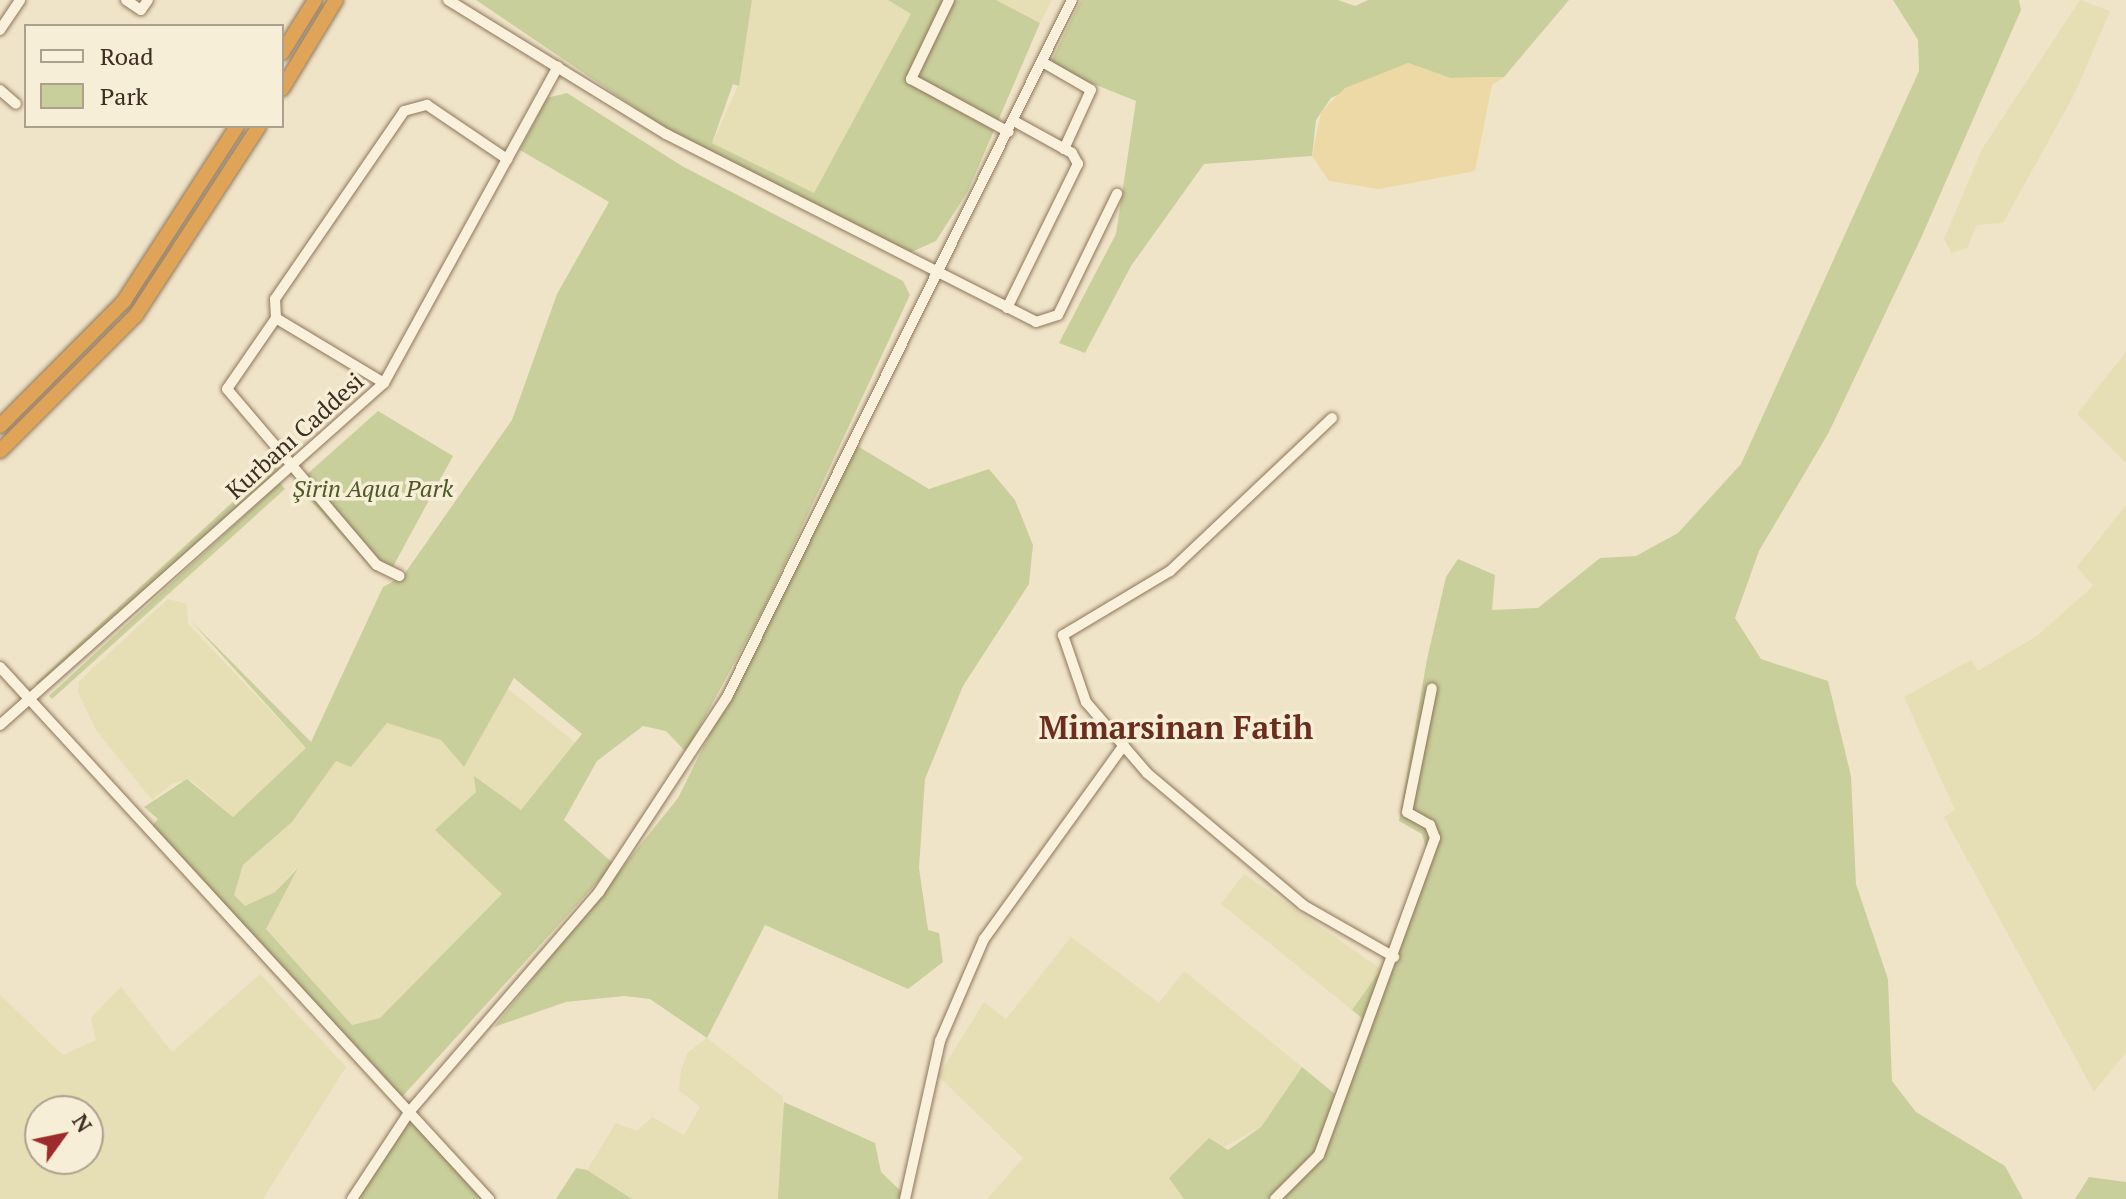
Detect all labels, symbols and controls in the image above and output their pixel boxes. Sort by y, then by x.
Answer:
legend [24,24,284,128]
text: Road [100,40,154,72]
text: Park [100,80,148,112]
street label: Kurbanı Caddesi [220,367,370,505]
park label: Şirin Aqua Park [292,475,454,503]
district label: Mimarsinan Fatih [1039,708,1313,746]
north arrow [24,1095,104,1175]
text: N [66,1108,100,1138]

